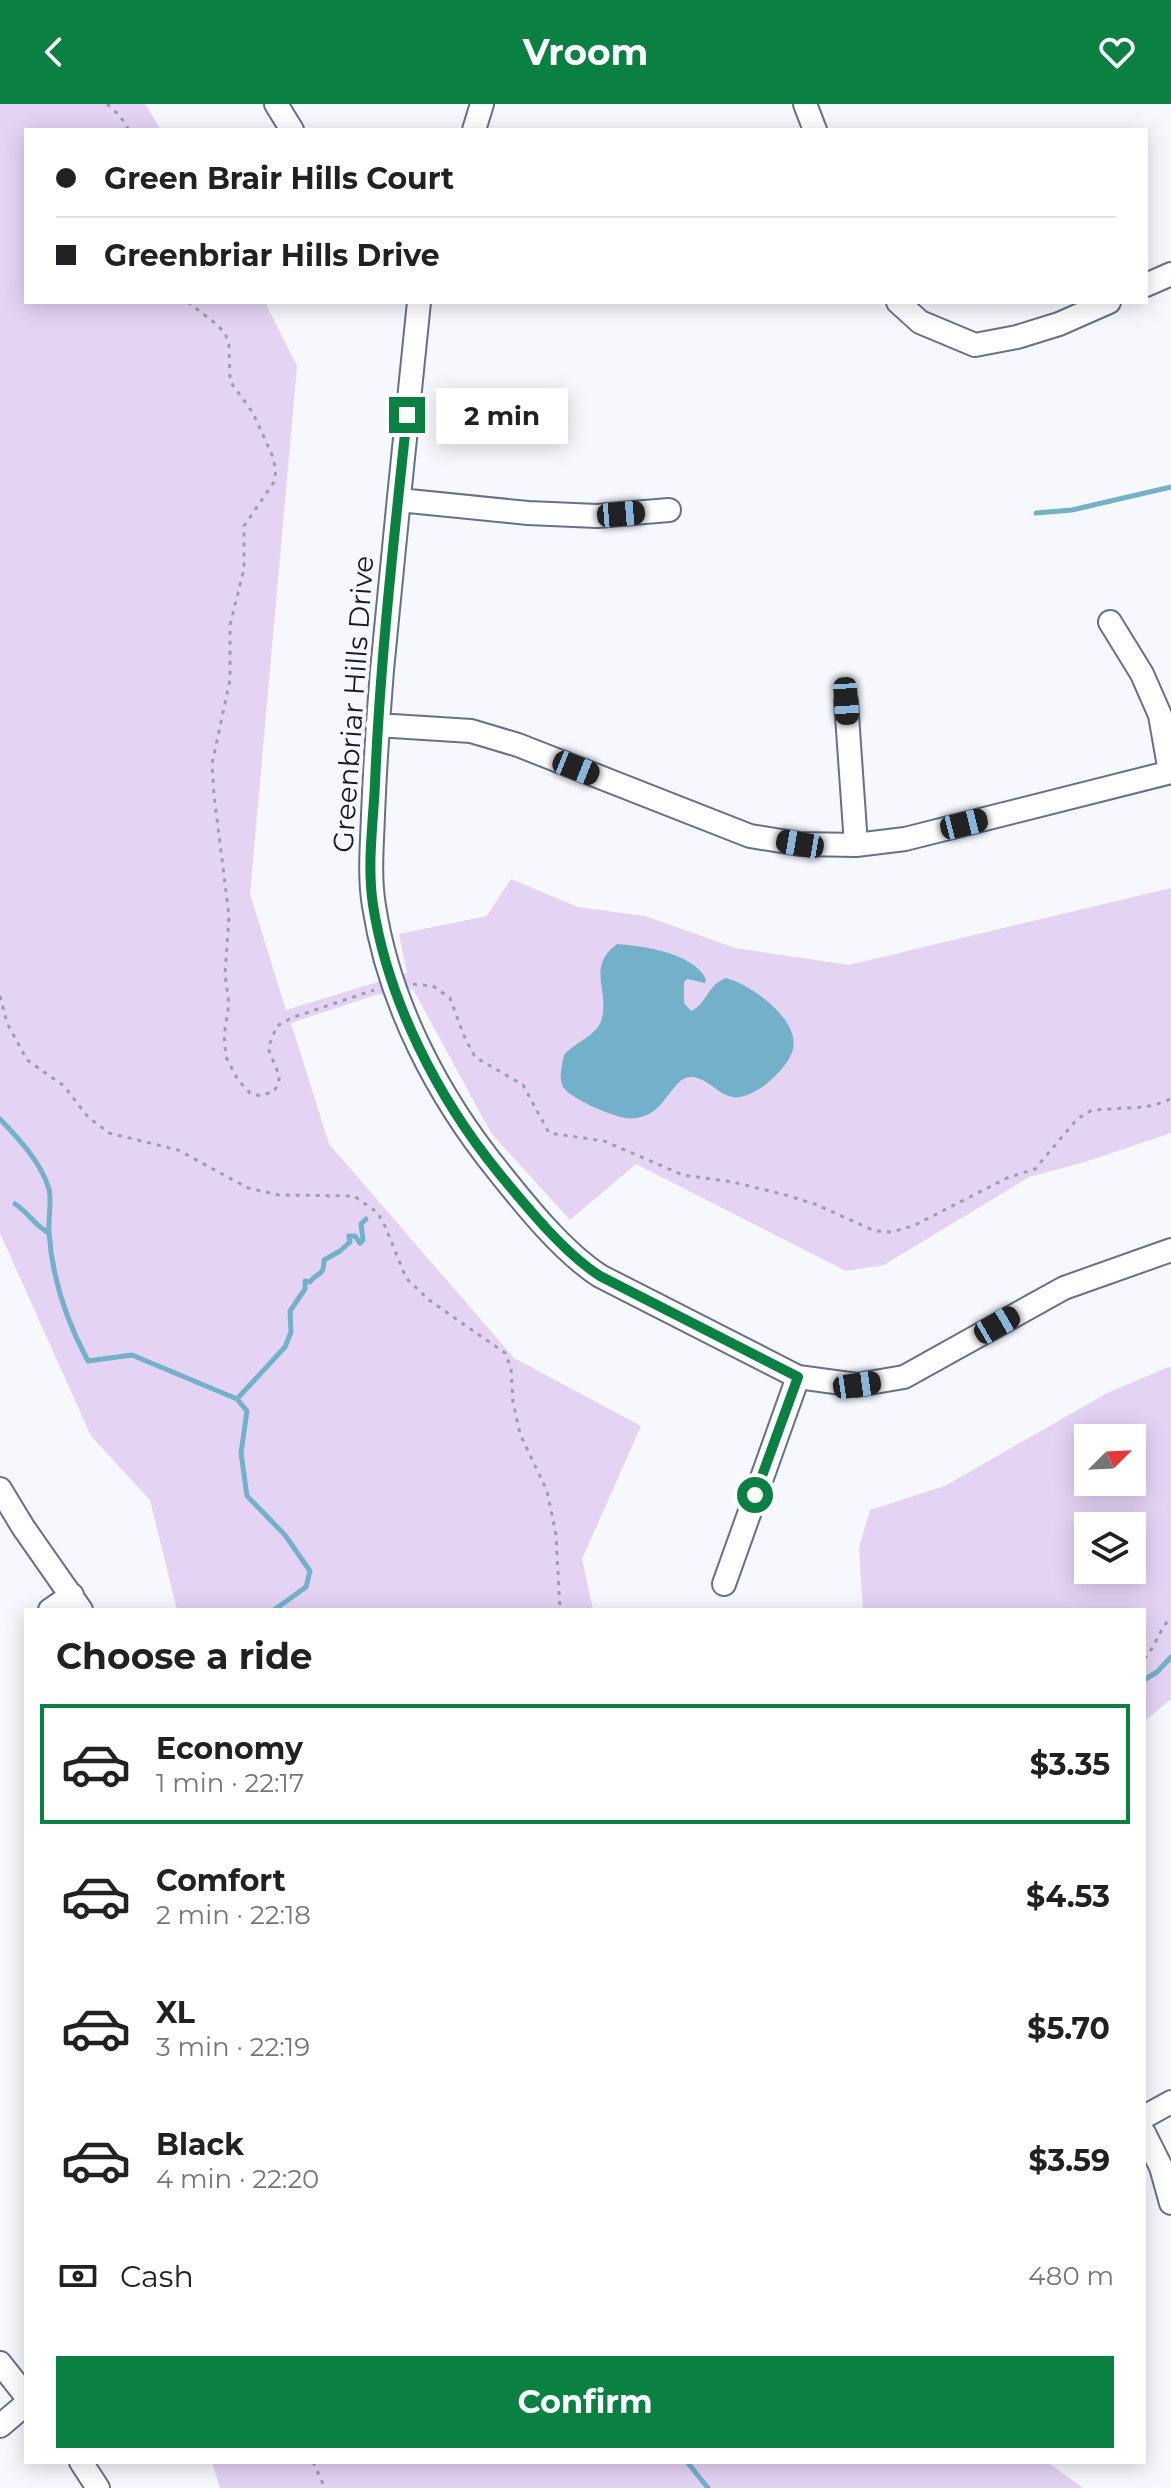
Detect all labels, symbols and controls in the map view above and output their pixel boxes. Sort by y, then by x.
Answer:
icon: back [32,30,76,74]
text: Vroom [523,30,648,74]
icon: heart [1095,30,1139,74]
text: Green Brair Hills Court [104,160,454,197]
text: Greenbriar Hills Drive [104,237,440,274]
callout: 2 min [435,387,567,443]
route end [389,397,425,433]
text: 2 min [464,400,540,432]
car [596,500,646,528]
street label: Greenbriar Hills Drive [326,554,380,854]
car [832,676,860,726]
car [549,748,603,788]
car [938,807,990,841]
car [774,828,826,860]
car [970,1303,1024,1347]
car [832,1370,882,1400]
north arrow [1074,1424,1146,1496]
map controls [1074,1424,1146,1584]
route start [737,1477,773,1513]
button: layers [1074,1512,1146,1584]
text: Choose a ride [56,1634,313,1678]
icon: car [60,1728,132,1800]
text: Economy [156,1730,303,1767]
text: $3.35 [1030,1746,1110,1783]
text: 1 min · 22:17 [156,1767,304,1799]
icon: car [60,1860,132,1932]
text: Comfort [156,1862,286,1899]
text: $4.53 [1026,1878,1110,1915]
text: 2 min · 22:18 [156,1899,311,1931]
icon: car [60,1992,132,2064]
text: XL [156,1994,195,2031]
text: $5.70 [1027,2010,1110,2047]
text: 3 min · 22:19 [156,2031,310,2063]
icon: car [60,2124,132,2196]
text: Black [156,2126,244,2163]
text: $3.59 [1028,2142,1110,2179]
text: 4 min · 22:20 [156,2163,319,2195]
icon: cash [56,2254,100,2298]
text: Cash [120,2258,194,2295]
text: 480 m [1028,2260,1114,2292]
button: Confirm [56,2356,1114,2448]

